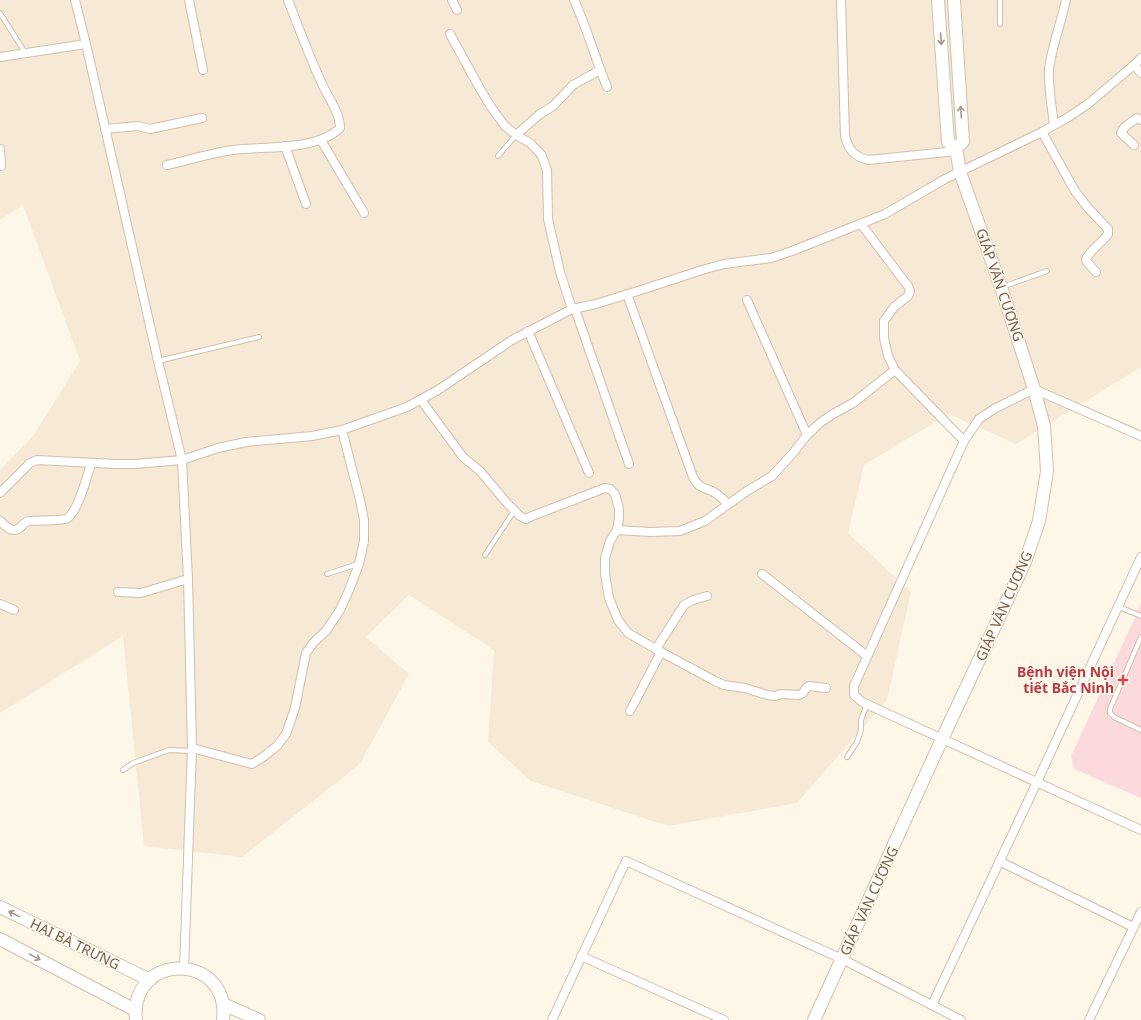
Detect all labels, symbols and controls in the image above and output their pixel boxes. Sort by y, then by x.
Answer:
one-way arrow [937,32,944,45]
one-way arrow [957,106,964,119]
street label: GIÁP VĂN CƯƠNG [972,226,1029,344]
street label: GIÁP VĂN CƯƠNG [971,548,1036,664]
place label: Bệnh viện Nội tiết Bắc Ninh [1017,662,1114,697]
marker: Bệnh viện Nội tiết Bắc Ninh [1117,674,1129,686]
street label: GIÁP VĂN CƯƠNG [835,843,902,959]
one-way arrow [8,910,20,917]
street label: HAI BÀ TRƯNG [27,914,123,973]
one-way arrow [28,954,40,961]

